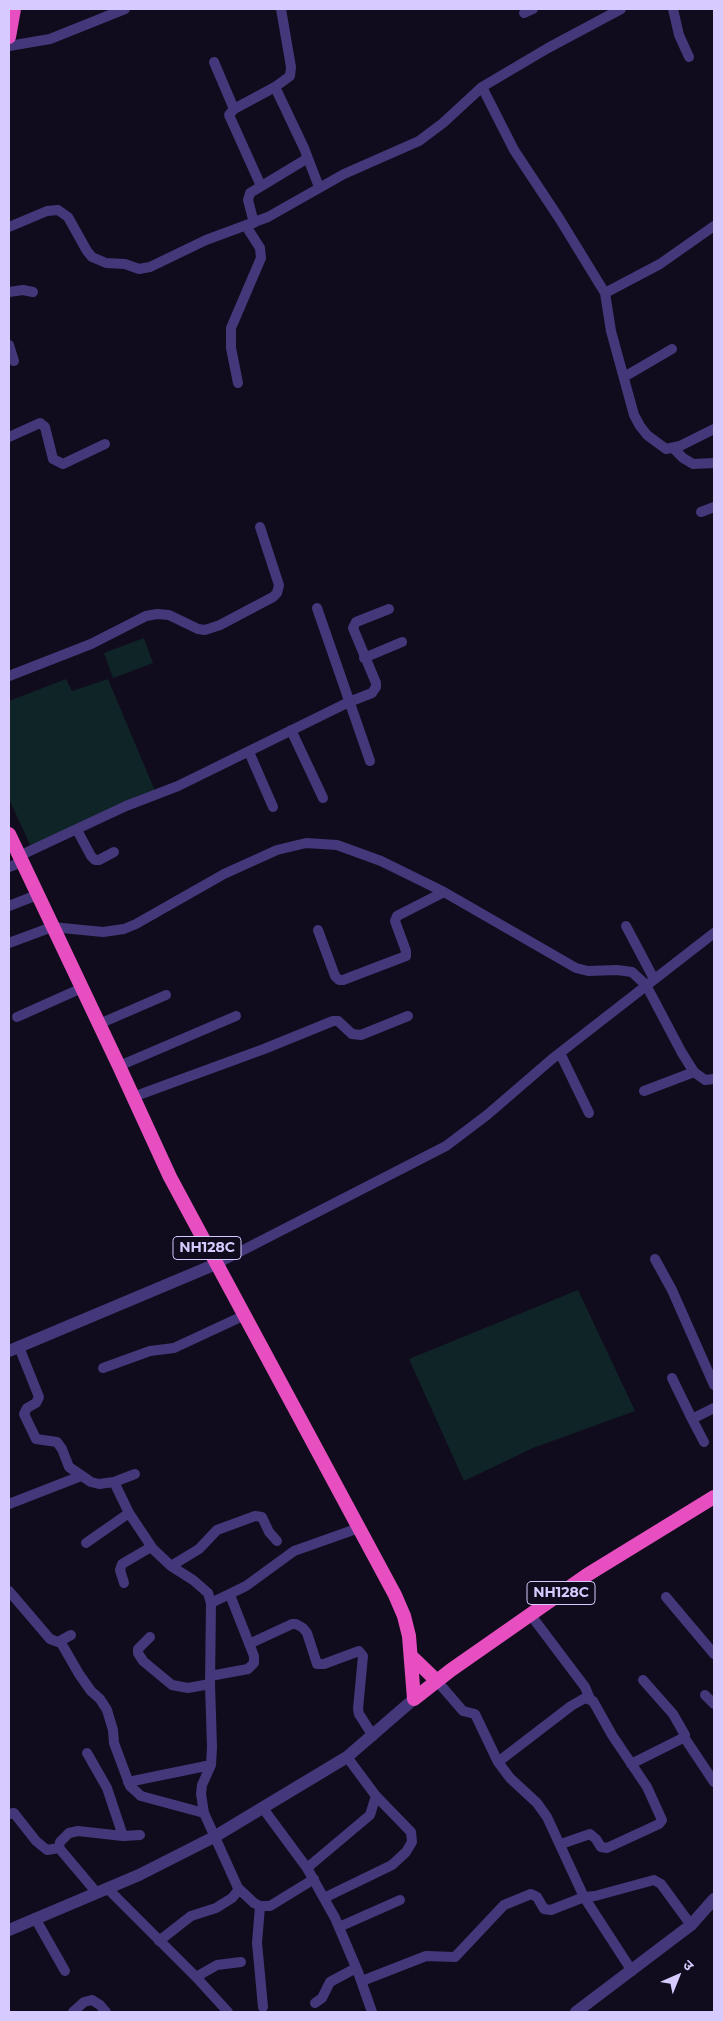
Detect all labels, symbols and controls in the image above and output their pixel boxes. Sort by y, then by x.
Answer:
road number: NH128C [173,1236,241,1260]
road number: NH128C [527,1582,595,1605]
north arrow [653,1951,703,2001]
text: उ [679,1956,698,1975]

